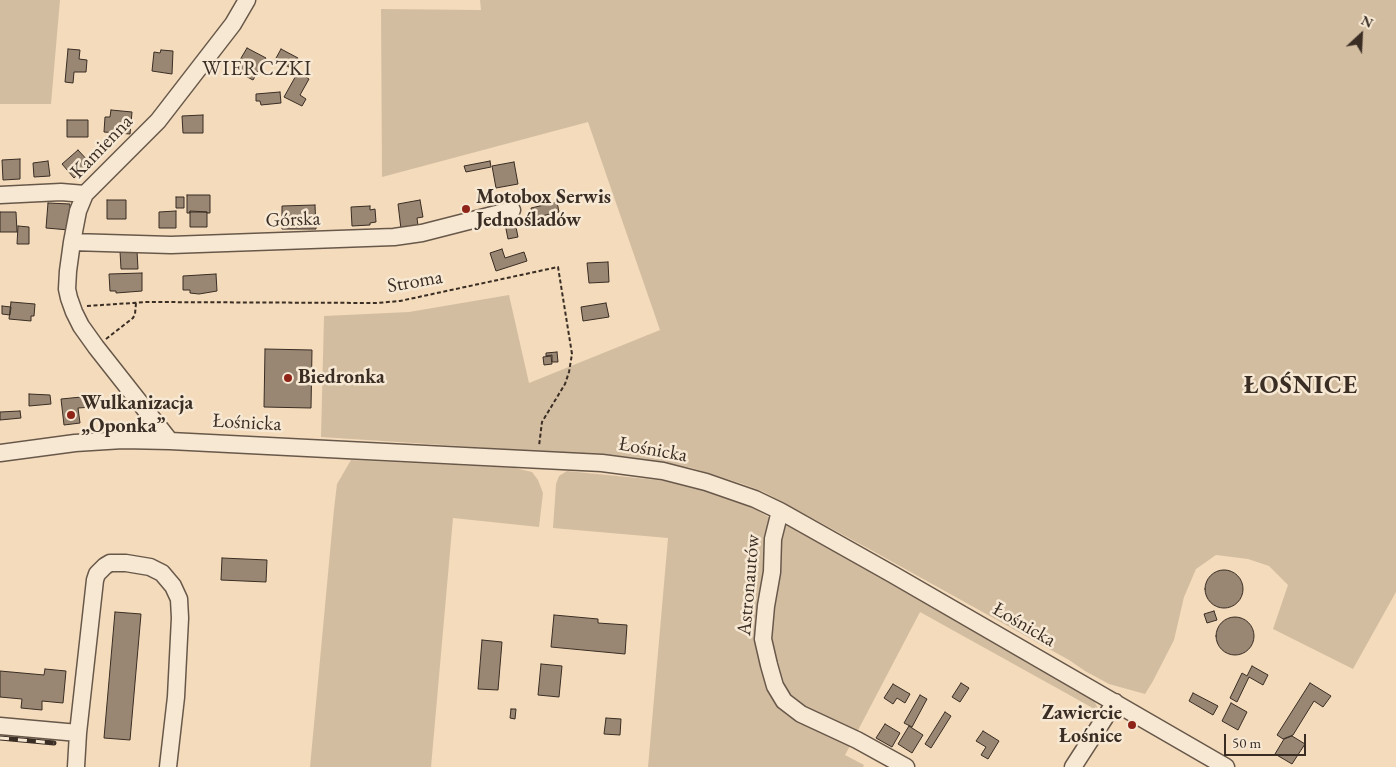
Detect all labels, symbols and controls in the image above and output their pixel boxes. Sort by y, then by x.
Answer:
north arrow [1336,10,1386,60]
text: N [1358,11,1376,32]
district label: WIERCZKI [201,56,313,82]
street label: Kamienna [66,110,138,184]
place label: Motobox Serwis Jednośladów [476,186,611,233]
marker: Motobox Serwis Jednośladów [460,203,472,215]
street label: Górska [265,207,321,233]
street label: Stroma [385,265,445,299]
place label: Biedronka [298,366,385,390]
district label: ŁOŚNICE [1243,371,1359,401]
marker: Biedronka [282,372,294,384]
place label: Wulkanizacja „Oponka” [81,392,193,439]
marker: Wulkanizacja „Oponka” [65,409,77,421]
street label: Łośnicka [212,409,282,437]
street label: Łośnicka [617,432,689,468]
street label: Astronautów [733,533,765,637]
street label: Łośnicka [988,597,1060,653]
place label: Zawiercie Łośnice [1042,702,1122,749]
marker: Zawiercie Łośnice [1126,719,1138,731]
scale bar [1226,724,1308,756]
text: 50 m [1232,733,1261,752]

